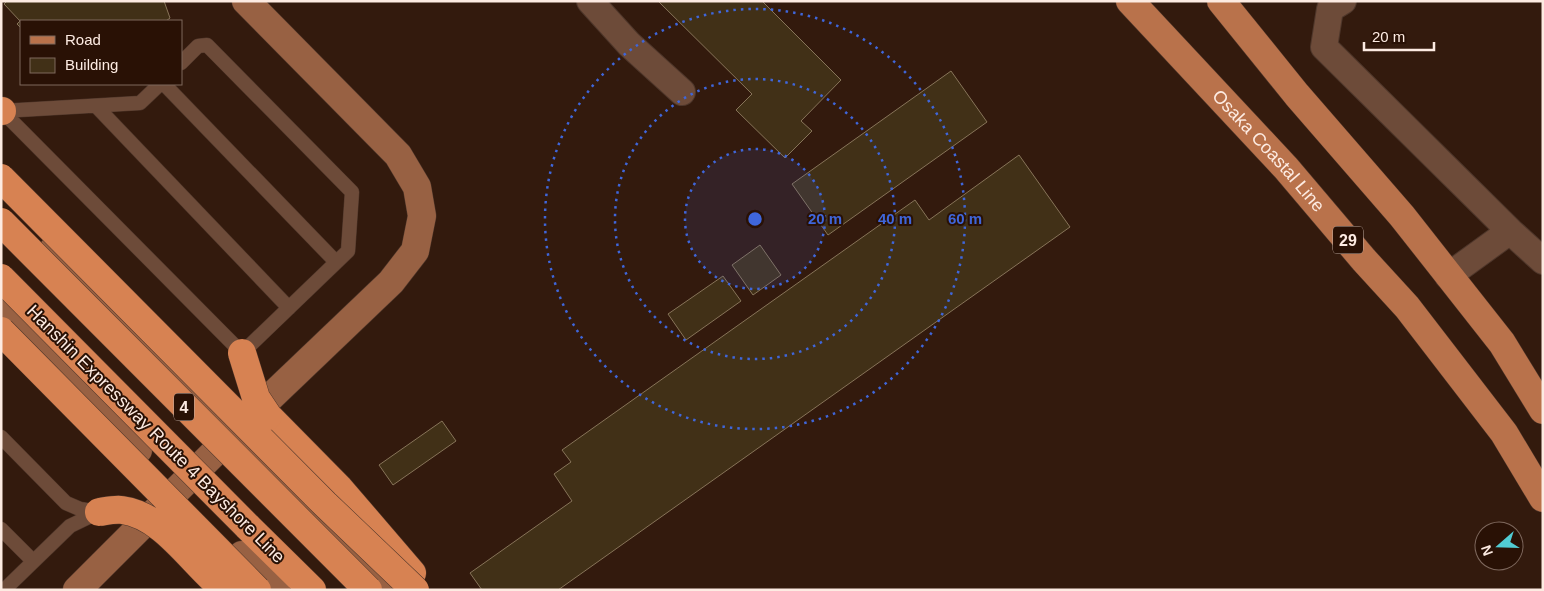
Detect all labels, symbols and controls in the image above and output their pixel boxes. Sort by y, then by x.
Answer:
legend [20,20,182,85]
scale bar [1364,20,1434,52]
text: 20 m [1372,28,1405,45]
text: Road [65,31,101,48]
text: Building [65,56,118,73]
street label: Osaka Coastal Line [1208,86,1329,216]
centre of rings [746,210,764,228]
text: 20 m [808,210,842,227]
text: 40 m [878,210,912,227]
text: 60 m [948,210,982,227]
road number: 29 [1333,226,1363,254]
street label: Hanshin Expressway Route 4 Bayshore Line [23,301,289,567]
road number: 4 [174,394,194,421]
north arrow [1474,521,1524,571]
text: N [1478,543,1496,558]

